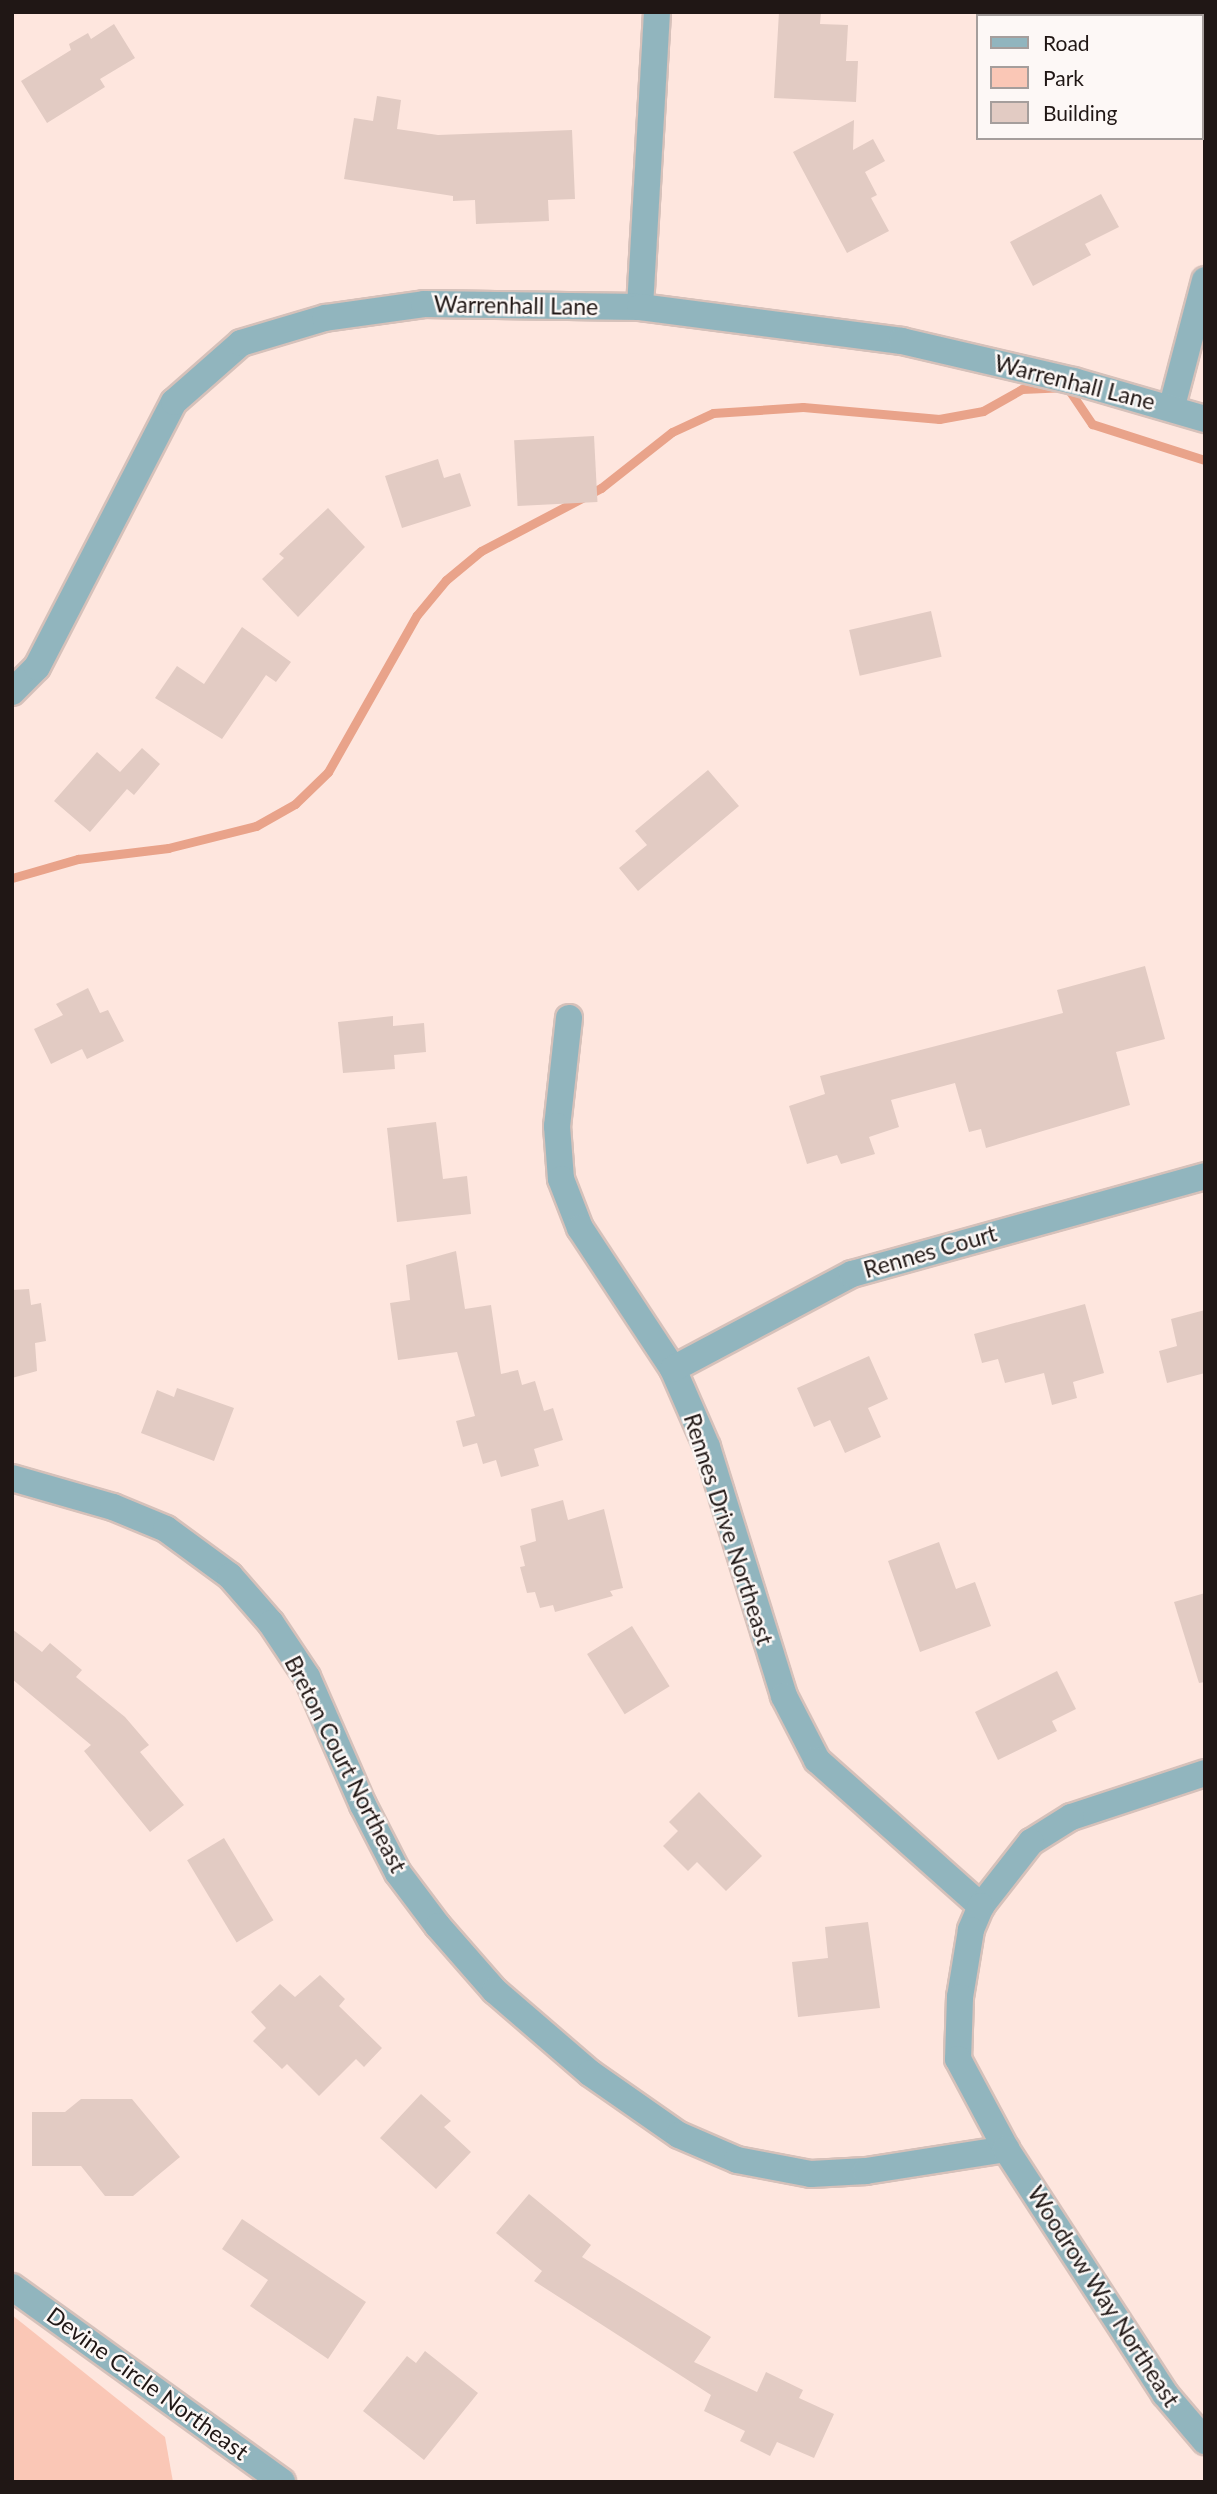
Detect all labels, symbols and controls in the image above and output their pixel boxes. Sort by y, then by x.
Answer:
legend [976,14,1203,140]
text: Road [1043,30,1090,55]
text: Park [1043,65,1084,90]
text: Building [1043,100,1118,125]
street label: Warrenhall Lane [434,290,598,320]
street label: Warrenhall Lane [992,349,1158,415]
street label: Rennes Court [860,1219,1000,1283]
street label: Rennes Drive Northeast [679,1410,779,1648]
street label: Breton Court Northeast [279,1651,413,1877]
street label: Woodrow Way Northeast [1022,2180,1186,2412]
street label: Devine Circle Northeast [42,2301,254,2465]

